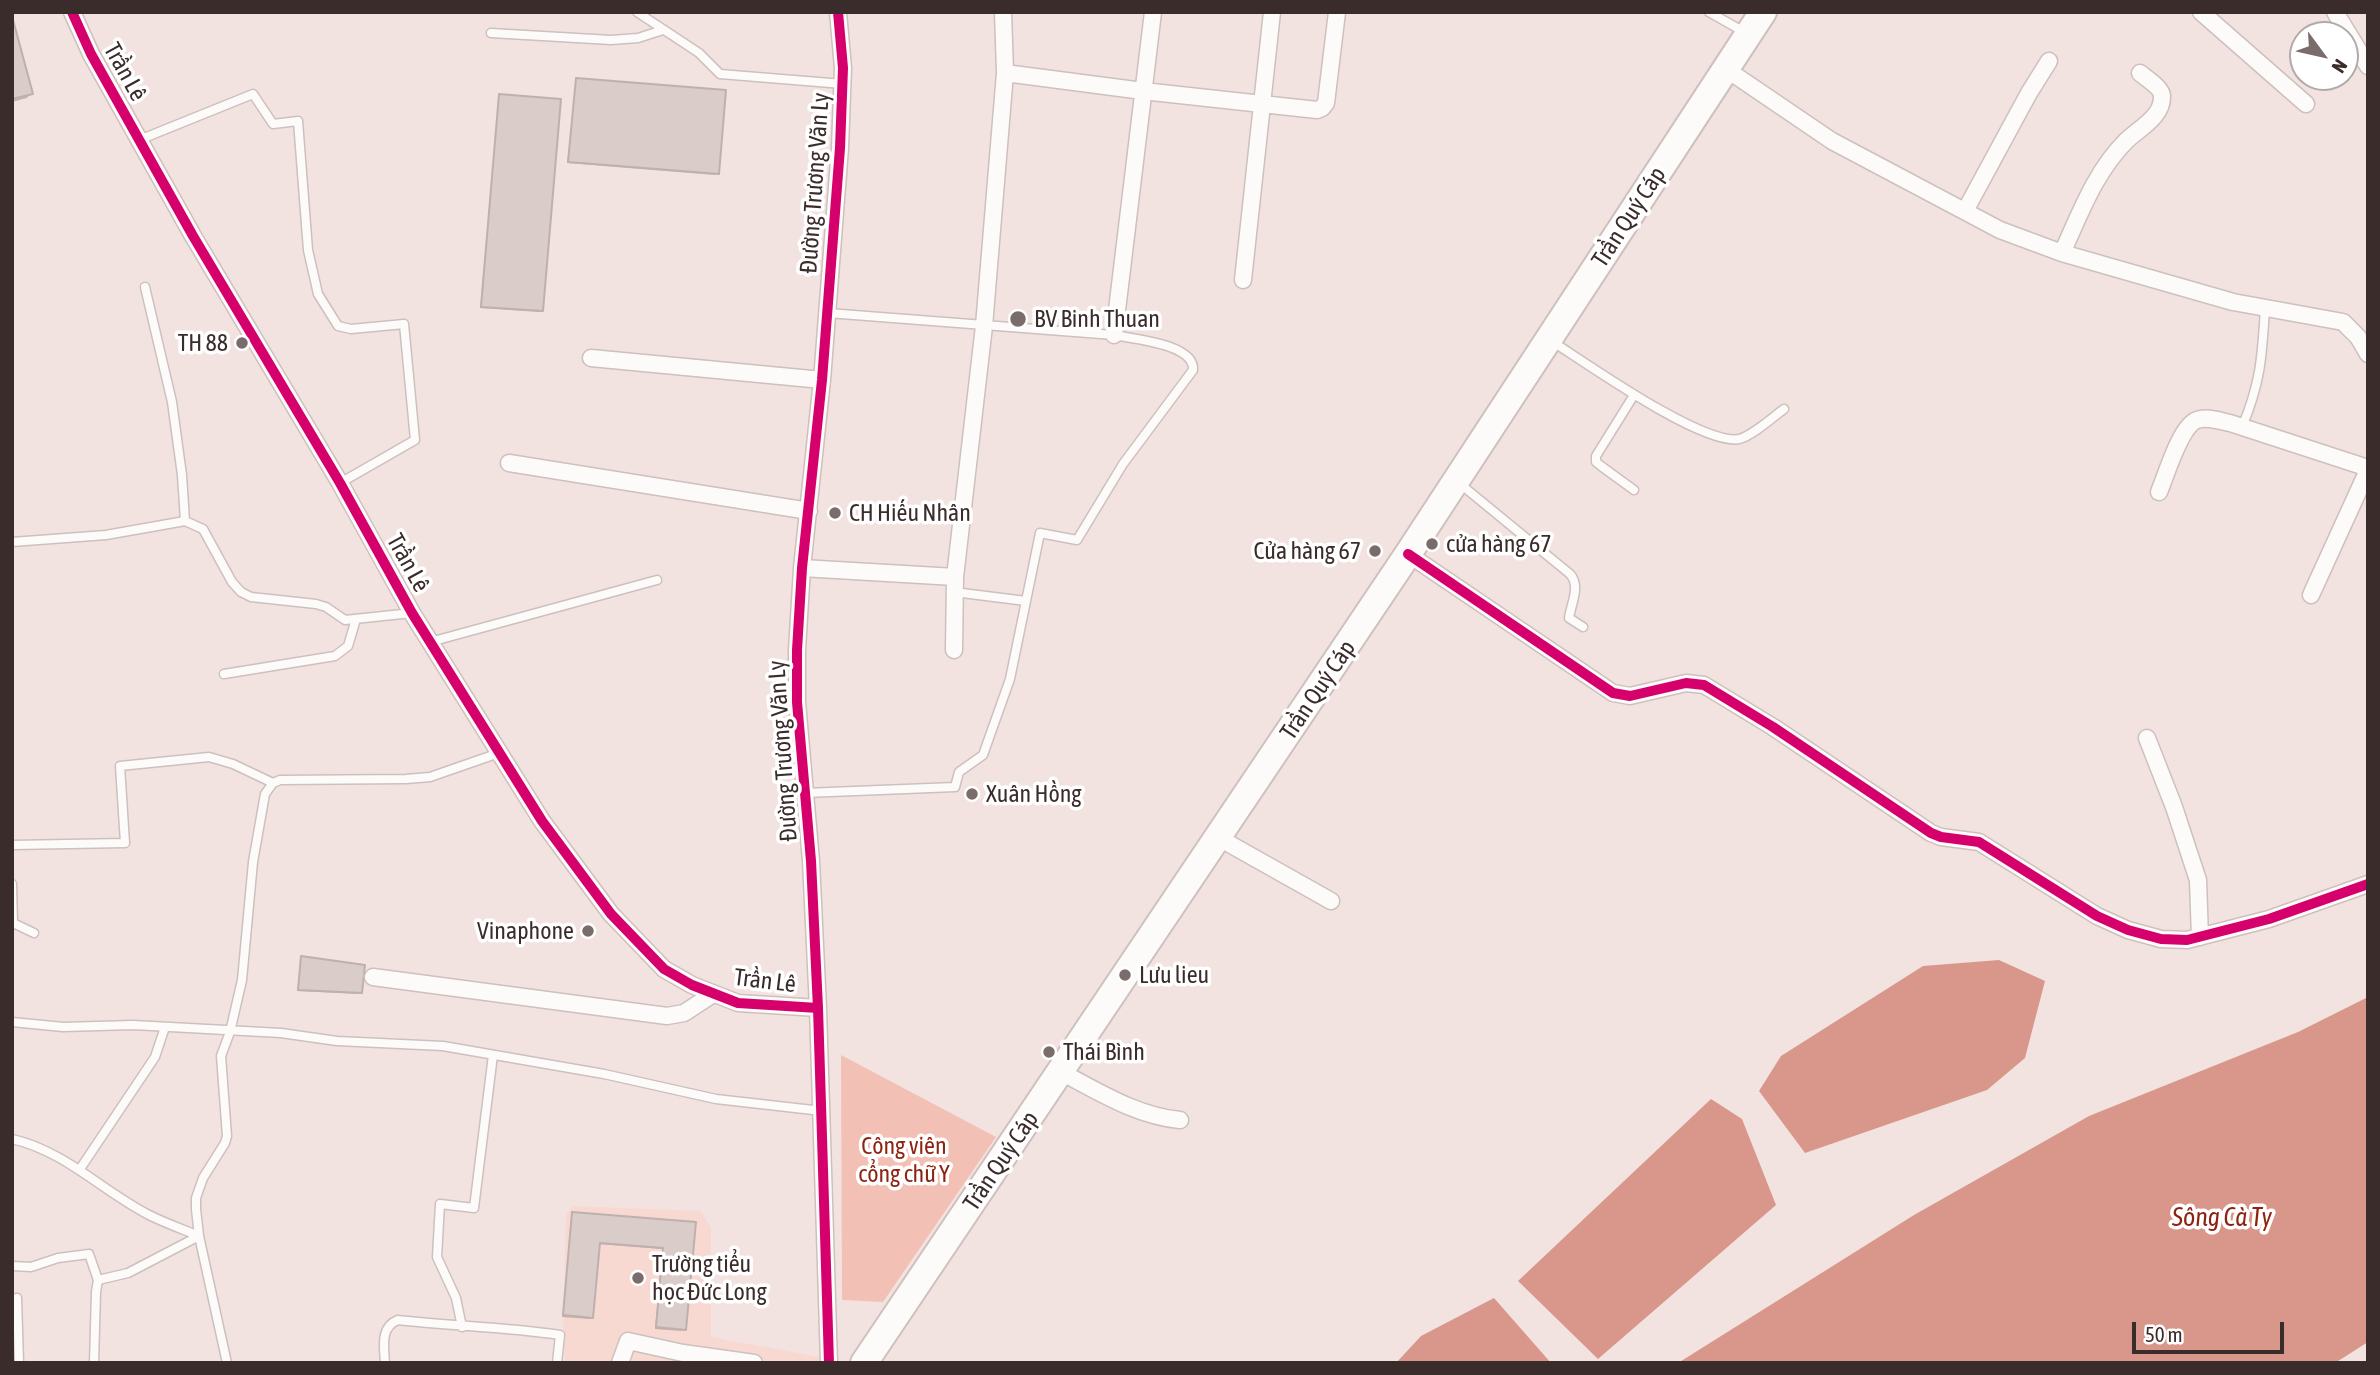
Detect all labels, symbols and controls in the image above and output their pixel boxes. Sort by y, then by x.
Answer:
north arrow [2289,21,2359,91]
street label: Trần Lê [97,38,153,106]
text: N [2328,56,2352,77]
street label: Đường Trương Văn Ly [794,91,836,275]
street label: Trần Quý Cáp [1586,161,1672,273]
place label: BV Binh Thuan [1034,305,1160,333]
marker: BV Binh Thuan [1008,309,1028,329]
place label: TH 88 [178,329,228,357]
marker: TH 88 [234,335,250,351]
place label: CH Hiếu Nhân [849,499,971,527]
marker: CH Hiếu Nhân [827,505,843,521]
street label: Trần Lê [380,529,436,597]
place label: cửa hàng 67 [1446,530,1552,558]
marker: cửa hàng 67 [1424,536,1440,552]
place label: Cửa hàng 67 [1254,537,1361,565]
marker: Cửa hàng 67 [1367,543,1383,559]
street label: Trần Quý Cáp [1274,635,1362,745]
street label: Đường Trương Văn Ly [762,659,804,843]
place label: Xuân Hồng [986,780,1082,808]
marker: Xuân Hồng [964,786,980,802]
place label: Vinaphone [477,917,574,945]
marker: Vinaphone [580,923,596,939]
place label: Lưu lieu [1139,961,1209,989]
street label: Trần Lê [732,963,798,999]
marker: Lưu lieu [1117,967,1133,983]
place label: Thái Bình [1063,1038,1145,1066]
marker: Thái Bình [1041,1044,1057,1060]
street label: Trần Quý Cáp [957,1106,1045,1216]
park label: Công viên cổng chữ Y [858,1132,950,1188]
water label: Sông Cà Ty [2172,1202,2272,1234]
place label: Trường tiểu học Đức Long [652,1250,767,1306]
marker: Trường tiểu học Đức Long [630,1270,646,1286]
scale bar [2135,1308,2287,1352]
text: 50 m [2145,1322,2183,1346]

